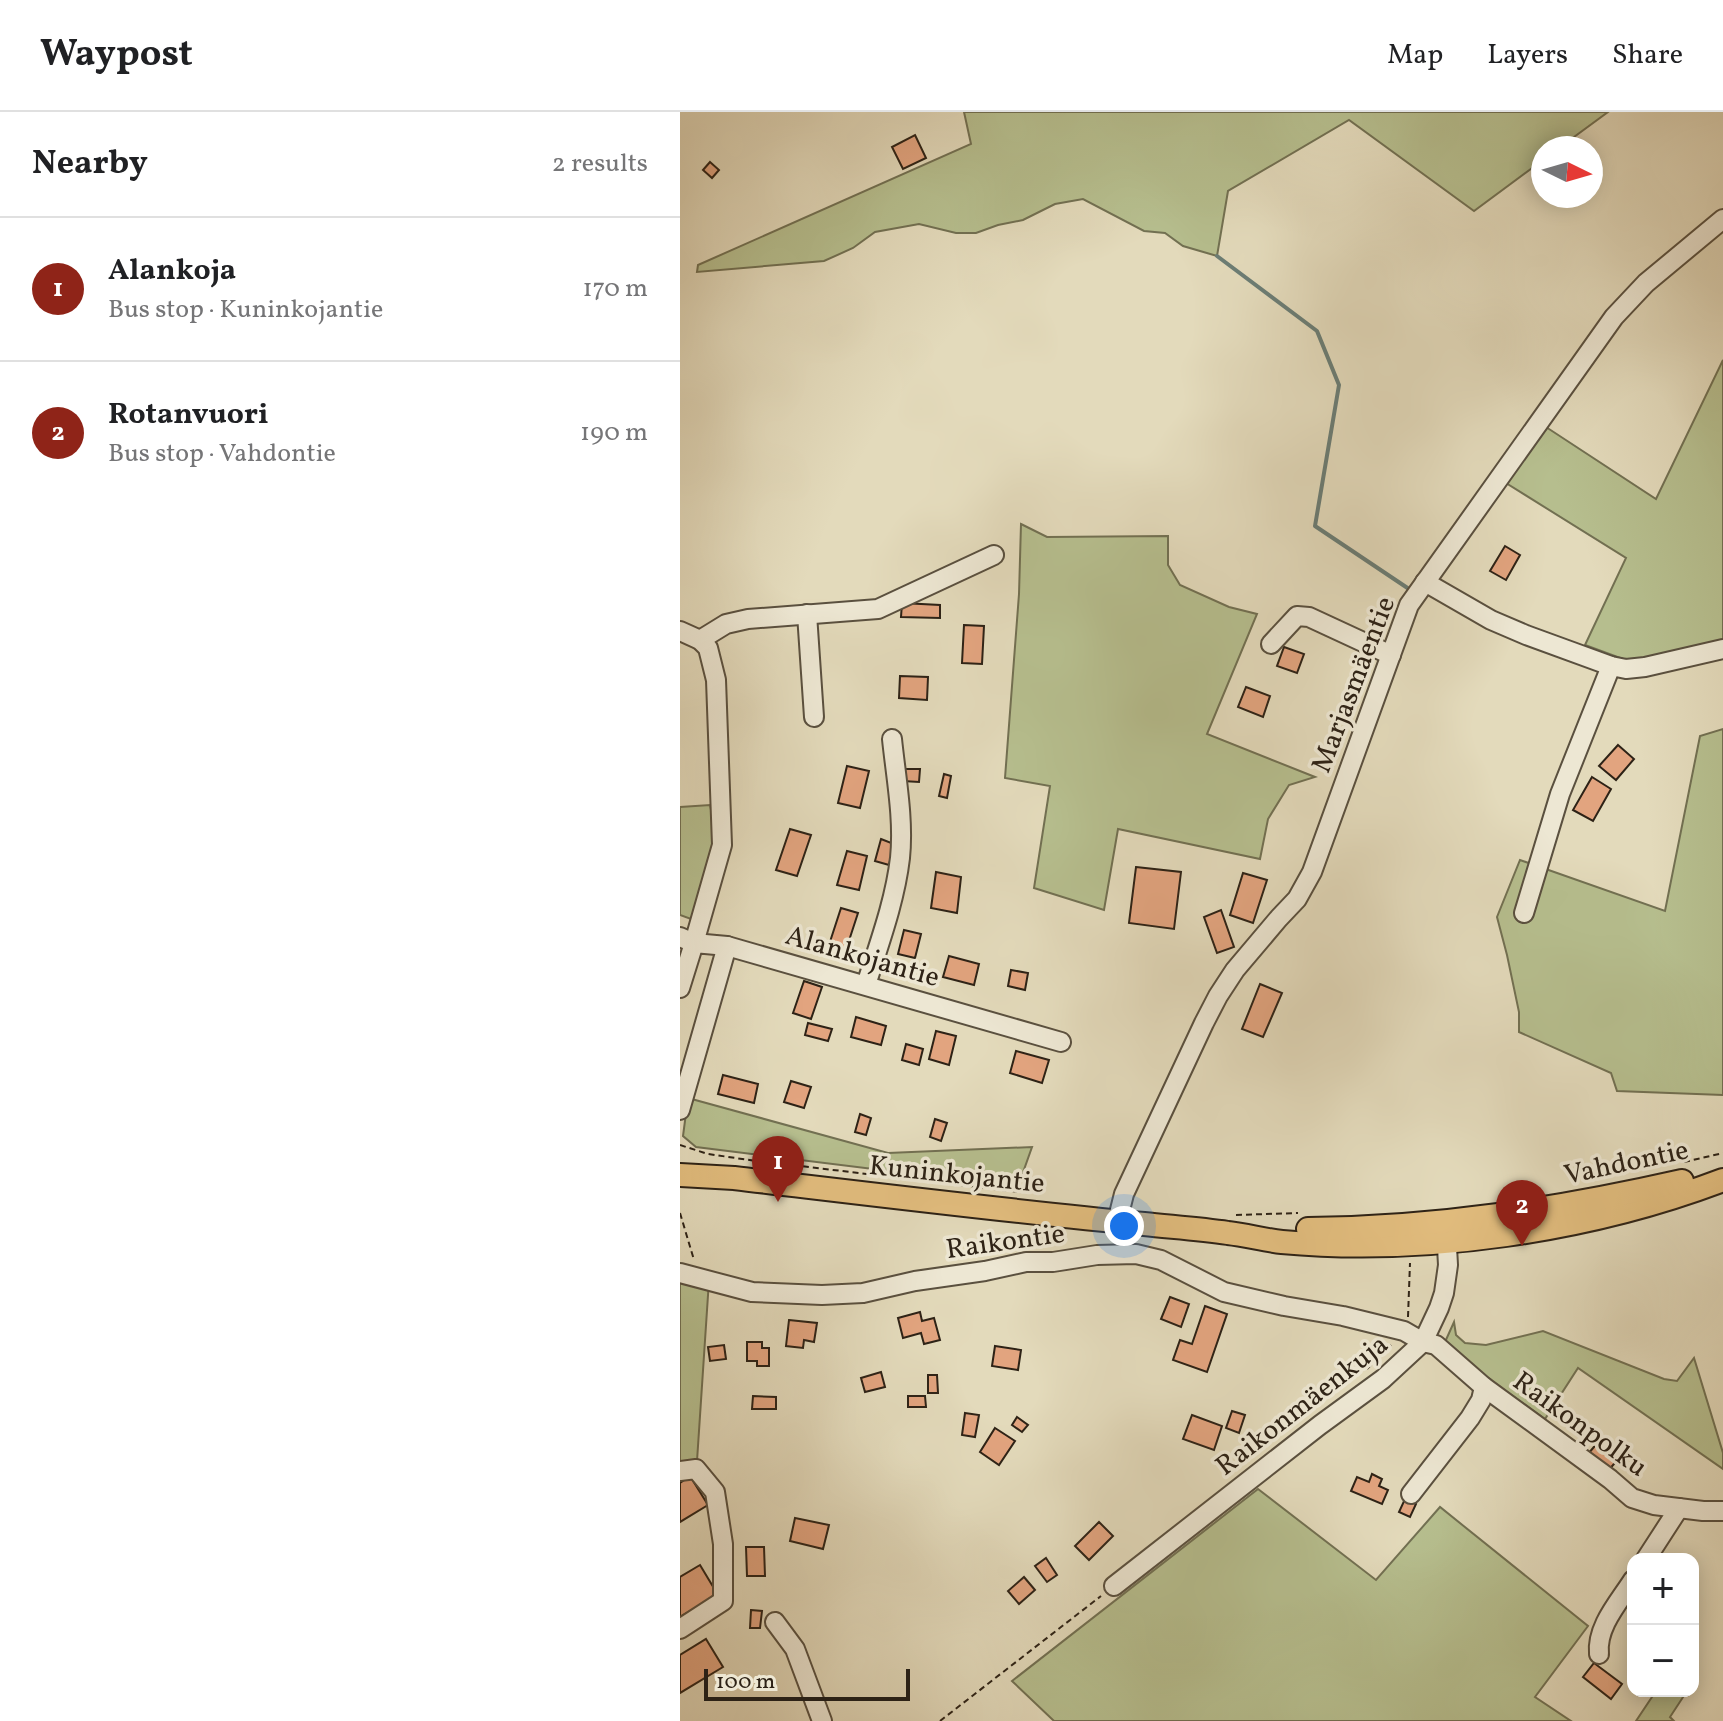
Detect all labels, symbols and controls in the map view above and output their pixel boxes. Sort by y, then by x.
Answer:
text: Waypost [40,29,193,82]
text: Map [1387,36,1443,75]
text: Layers [1487,36,1568,75]
text: Share [1612,36,1683,75]
north arrow [1531,136,1603,208]
text: Nearby [32,141,148,188]
text: 2 results [552,146,648,182]
text: Alankoja [108,250,236,292]
text: 1 [53,271,63,307]
text: 170 m [583,271,648,307]
text: Bus stop · Kuninkojantie [108,292,383,328]
text: Rotanvuori [108,394,269,436]
text: 2 [51,415,65,451]
text: 190 m [580,415,648,451]
text: Bus stop · Vahdontie [108,436,336,472]
street label: Marjasmäentie [1303,591,1406,779]
street label: Alankojantie [781,917,944,998]
street label: Vahdontie [1561,1131,1692,1196]
pin: 1 [752,1136,804,1202]
street label: Kuninkojantie [867,1147,1047,1204]
pin: 2 [1496,1180,1548,1246]
your location [1104,1206,1144,1246]
street label: Raikontie [943,1215,1067,1270]
street label: Raikonmäenkuja [1208,1326,1397,1486]
street label: Raikonpolku [1504,1363,1655,1487]
map controls [1627,1553,1699,1697]
button: + [1627,1553,1699,1625]
button: − [1627,1625,1699,1697]
scale bar [704,1665,910,1701]
text: 100 m [716,1667,775,1698]

